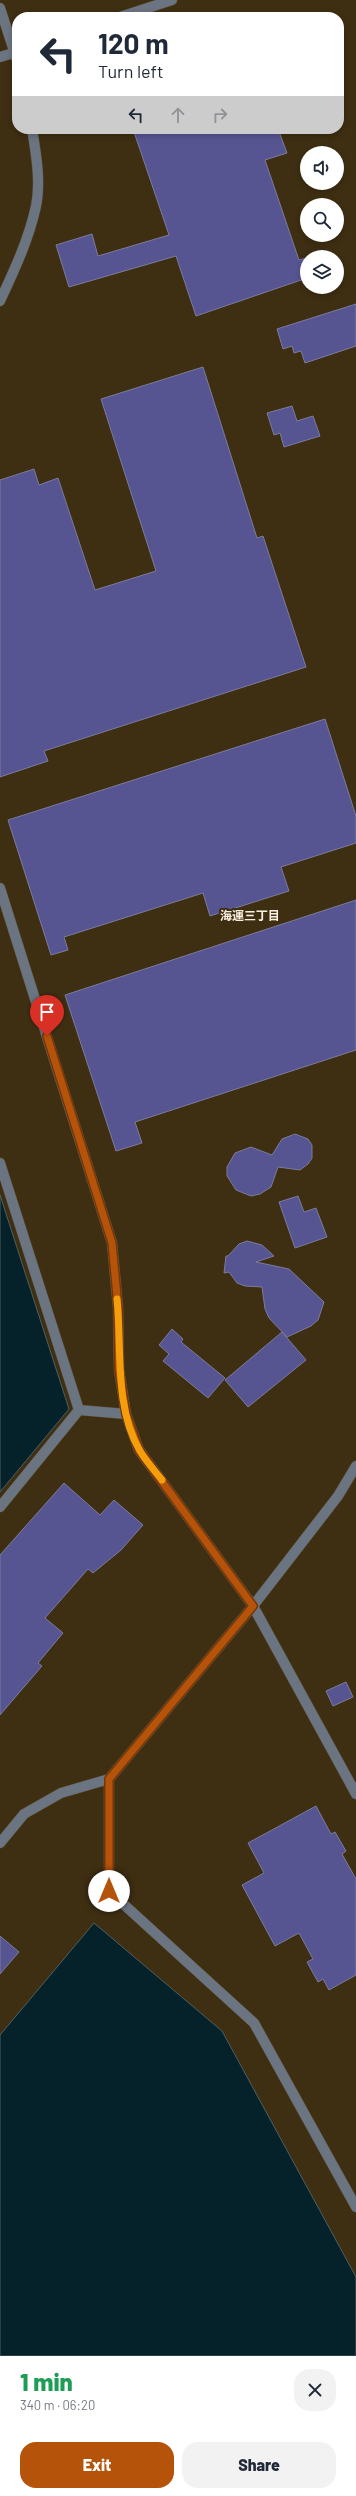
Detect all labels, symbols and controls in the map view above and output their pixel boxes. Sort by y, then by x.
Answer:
text: 120 m [98,26,169,60]
icon: left [32,28,84,80]
text: Turn left [98,60,164,82]
icon: left [125,104,147,126]
icon: ahead [167,104,189,126]
icon: right [209,104,231,126]
map controls [300,146,344,294]
button: sound [300,146,344,190]
button: search [300,198,344,242]
button: layers [300,250,344,294]
district label: 海運三丁目 [220,908,280,922]
pin [30,995,64,1036]
icon: arrive [36,1001,58,1023]
position arrow [88,1870,130,1912]
text: 1 min [20,2367,73,2396]
button: close [294,2369,336,2411]
text: 340 m · 06:20 [20,2397,95,2413]
button: Exit [20,2442,174,2488]
button: Share [182,2442,336,2488]

